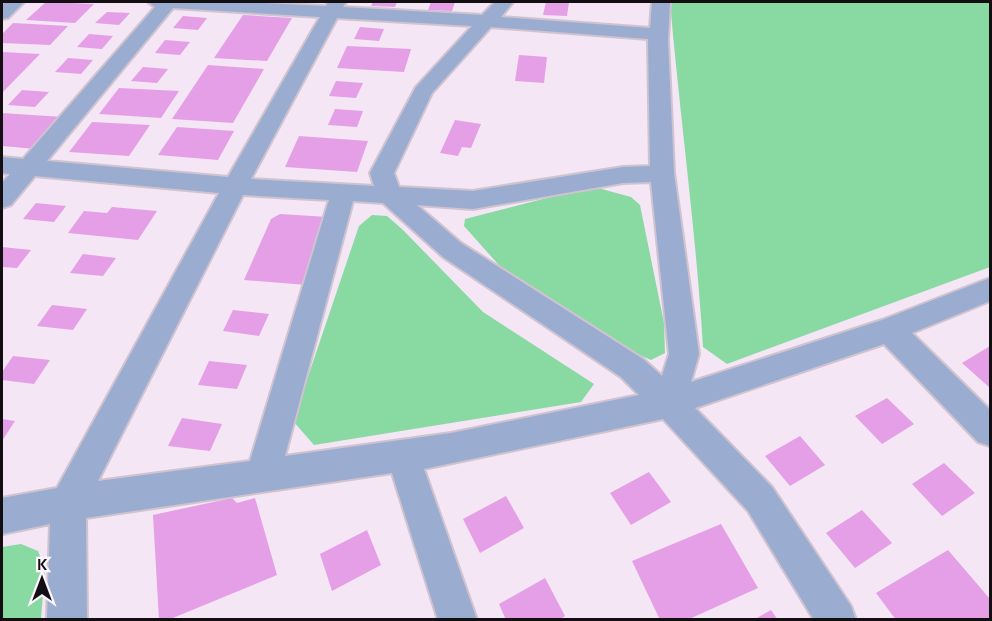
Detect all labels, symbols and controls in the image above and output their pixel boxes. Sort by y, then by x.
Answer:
north arrow [12,549,72,609]
text: K [37,555,47,574]

